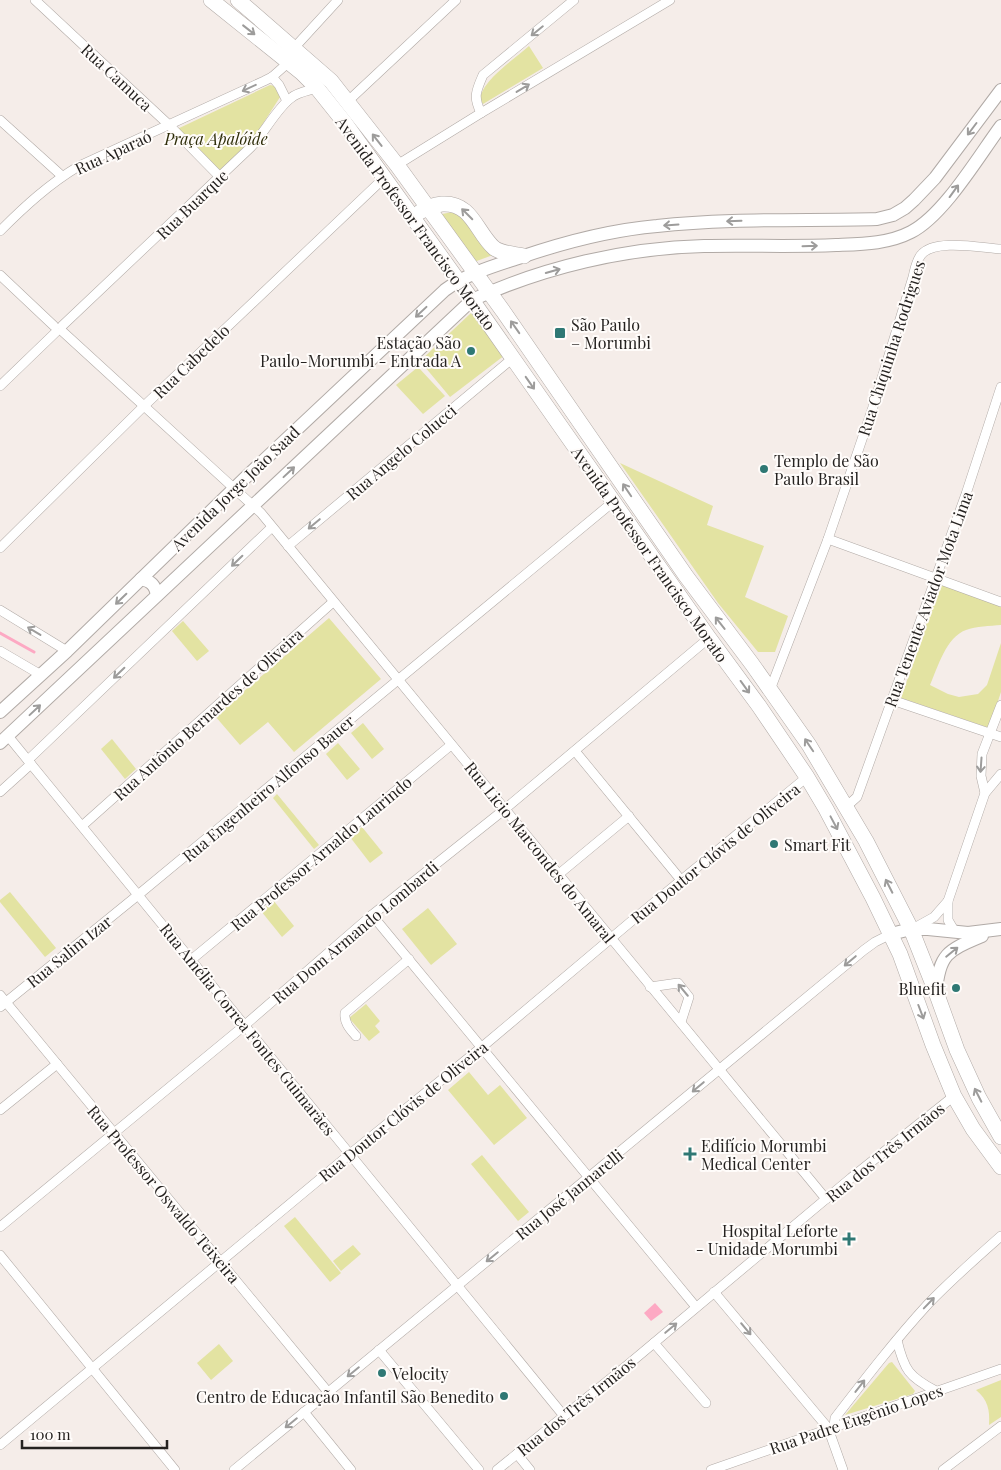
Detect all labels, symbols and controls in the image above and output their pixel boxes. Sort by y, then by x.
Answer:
one-way arrow [243,25,256,36]
one-way arrow [530,25,543,37]
street label: Rua Camuca [77,39,157,115]
one-way arrow [515,82,529,92]
one-way arrow [241,83,256,93]
street label: Avenida Professor Francisco Morato [331,111,501,334]
one-way arrow [967,122,977,136]
street label: Rua Aparaó [71,125,155,179]
park label: Praça Apalóide [163,128,268,149]
one-way arrow [372,134,383,147]
street label: Rua Buarque [152,165,232,243]
one-way arrow [948,185,959,198]
one-way arrow [461,208,474,220]
one-way arrow [726,216,742,226]
one-way arrow [663,220,679,229]
one-way arrow [801,241,817,250]
street label: Rua Chiquinha Rodrigues [853,258,929,438]
one-way arrow [544,266,560,276]
one-way arrow [414,306,427,318]
place label: São Paulo – Morumbi [571,314,651,353]
street label: Rua Cabedelo [148,319,234,403]
one-way arrow [510,321,520,335]
marker: São Paulo – Morumbi [553,326,567,340]
place label: Estação São Paulo-Morumbi - Entrada A [260,332,462,371]
marker: Estação São Paulo-Morumbi - Entrada A [465,345,477,357]
one-way arrow [525,376,535,390]
street label: Rua Angelo Colucci [342,400,461,504]
street label: Avenida Jorge João Saad [166,421,304,556]
street label: Avenida Professor Francisco Morato [567,441,733,666]
place label: Templo de São Paulo Brasil [774,450,879,489]
marker: Templo de São Paulo Brasil [758,463,770,475]
one-way arrow [282,466,295,478]
one-way arrow [622,483,632,497]
street label: Rua Tenente Aviador Mota Lima [879,488,977,710]
one-way arrow [308,518,321,529]
one-way arrow [230,555,243,567]
one-way arrow [115,592,127,605]
one-way arrow [715,617,726,630]
street label: Rua Antônio Bernardes de Oliveira [109,623,307,805]
one-way arrow [27,625,41,635]
one-way arrow [113,667,125,679]
one-way arrow [740,680,750,694]
one-way arrow [29,704,42,716]
street label: Rua Engenheiro Alfonso Bauer [178,710,358,866]
one-way arrow [803,738,813,752]
one-way arrow [977,756,986,772]
street label: Rua Licio Marcondes do Amaral [460,757,620,947]
street label: Rua Professor Arnaldo Laurindo [226,771,416,935]
street label: Rua Doutor Clóvis de Oliveira [626,778,804,928]
one-way arrow [830,815,839,830]
place label: Smart Fit [784,834,851,855]
marker: Smart Fit [768,838,780,850]
street label: Rua Dom Armando Lombardi [268,856,443,1008]
one-way arrow [884,878,894,893]
street label: Rua Salim Izar [22,910,116,992]
street label: Rua Amélia Correa Fontes Guimarães [156,918,340,1140]
one-way arrow [945,946,958,957]
one-way arrow [844,956,857,967]
place label: Bluefit [899,978,946,999]
marker: Bluefit [950,982,962,994]
one-way arrow [677,984,688,997]
one-way arrow [917,1004,926,1020]
street label: Rua Doutor Clóvis de Oliveira [314,1036,492,1186]
one-way arrow [692,1081,705,1092]
one-way arrow [973,1087,983,1102]
street label: Rua dos Três Irmãos [821,1098,949,1206]
street label: Rua Professor Oswaldo Teixeira [83,1100,245,1288]
place label: Edifício Morumbi Medical Center [701,1135,827,1174]
street label: Rua José Jannarelli [511,1144,628,1244]
marker: Edifício Morumbi Medical Center [683,1147,697,1161]
place label: Hospital Leforte - Unidade Morumbi [696,1220,838,1259]
marker: Hospital Leforte - Unidade Morumbi [842,1232,856,1246]
one-way arrow [486,1252,499,1263]
one-way arrow [923,1297,935,1310]
one-way arrow [664,1323,677,1334]
one-way arrow [740,1323,751,1336]
street label: Rua dos Três Irmãos [512,1352,640,1460]
place label: Velocity [391,1363,449,1384]
one-way arrow [347,1366,360,1377]
marker: Velocity [376,1367,388,1379]
street label: Rua Padre Eugênio Lopes [767,1379,945,1459]
one-way arrow [855,1379,865,1393]
place label: Centro de Educação Infantil São Benedito [196,1386,494,1407]
marker: Centro de Educação Infantil São Benedito [498,1390,510,1402]
scale bar [22,1418,168,1450]
one-way arrow [285,1418,298,1429]
text: 100 m [30,1424,71,1444]

